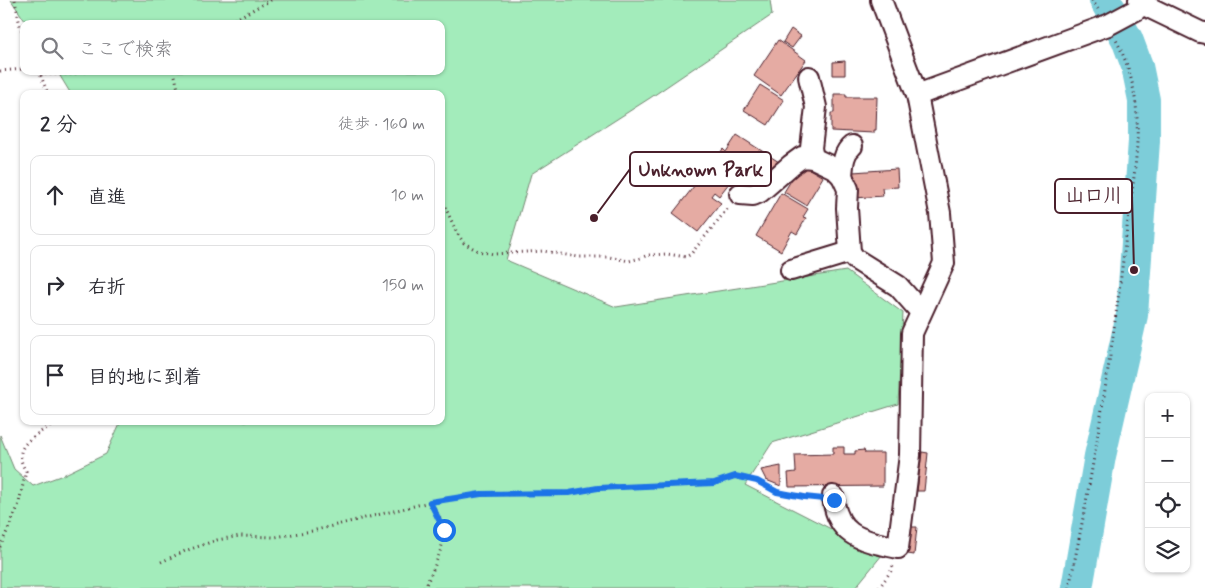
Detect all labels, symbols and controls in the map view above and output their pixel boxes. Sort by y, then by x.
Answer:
search box [20,20,445,75]
icon: search [38,34,66,62]
text: ここで検索 [78,37,173,62]
text: 2 分 [40,111,77,139]
text: 徒歩 · 160 m [338,114,425,135]
callout: Unknown Park [630,152,771,186]
text: Unknown Park [639,158,764,183]
callout: 山口川 [1055,179,1132,213]
icon: ahead [41,181,69,209]
text: 山口川 [1065,184,1123,209]
text: 直進 [88,185,126,210]
text: 10 m [391,185,424,206]
icon: right [41,271,69,299]
text: 右折 [88,275,126,300]
text: 150 m [382,275,424,296]
icon: arrive [41,361,69,389]
text: 目的地に到着 [88,365,202,390]
map controls [1145,393,1190,573]
button: + [1145,393,1190,438]
button: − [1145,438,1190,483]
button: locate [1145,483,1190,528]
route end [823,489,846,512]
route start [433,519,456,542]
button: layers [1145,528,1190,573]

